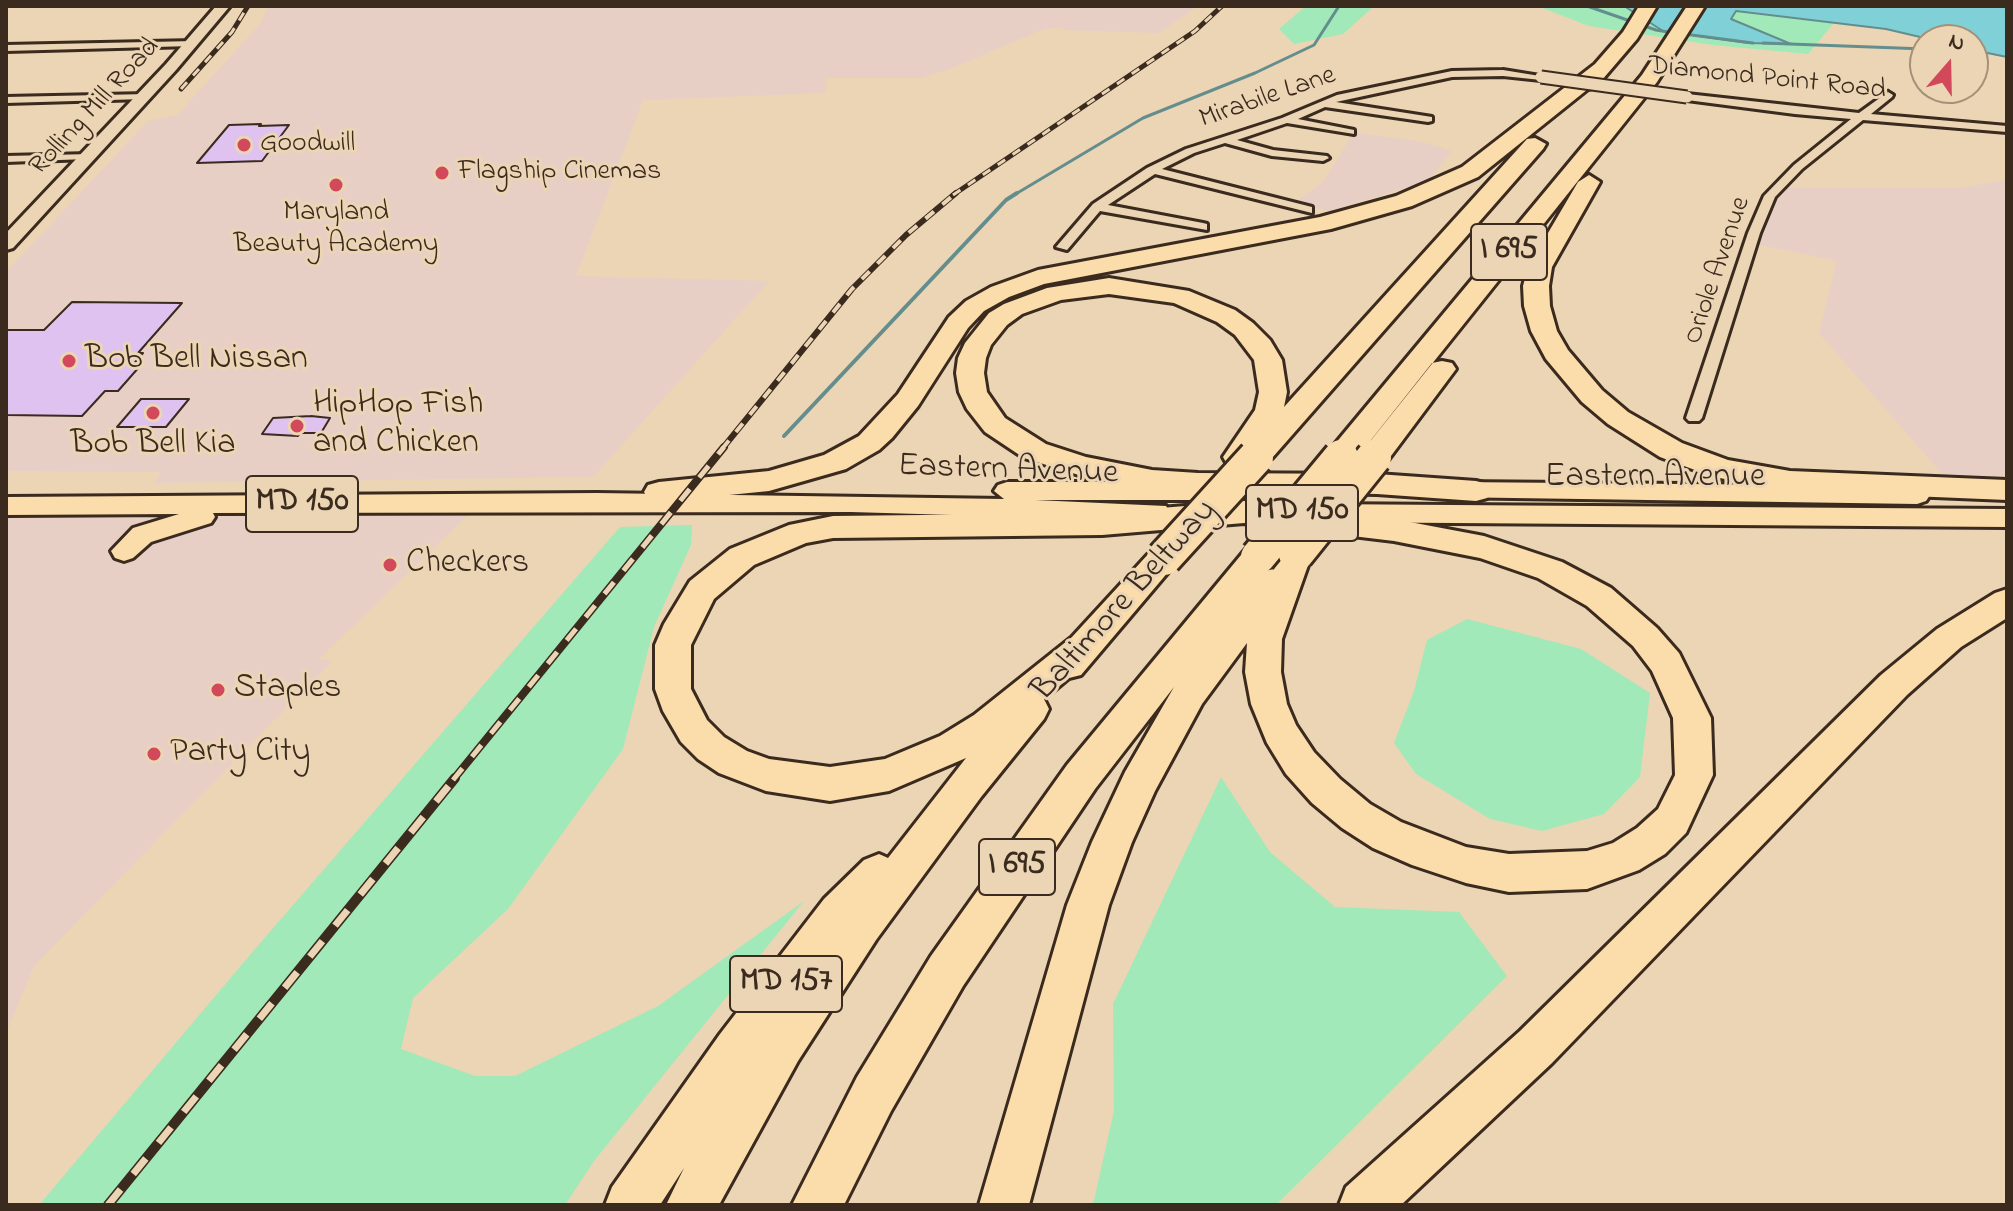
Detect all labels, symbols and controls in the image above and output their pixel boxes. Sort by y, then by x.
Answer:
north arrow [1909,24,1989,104]
text: N [1944,26,1969,61]
street label: Rolling Mill Road [24,32,168,184]
street label: Diamond Point Road [1647,51,1887,109]
street label: Mirabile Lane [1196,60,1340,138]
place label: Goodwill [260,128,355,162]
marker: Goodwill [235,136,253,154]
place label: Flagship Cinemas [458,156,661,190]
marker: Flagship Cinemas [433,164,451,182]
marker: Maryland Beauty Academy [327,176,345,194]
street label: Oriole Avenue [1678,193,1760,349]
place label: Maryland Beauty Academy [234,197,438,263]
road number: I 695 [1471,224,1547,280]
place label: Bob Bell Nissan [85,341,308,381]
marker: Bob Bell Nissan [60,352,78,370]
place label: HipHop Fish and Chicken [313,386,483,466]
marker: Bob Bell Kia [144,404,162,422]
marker: HipHop Fish and Chicken [288,417,306,435]
place label: Bob Bell Kia [70,426,236,466]
street label: Eastern Avenue [897,448,1119,496]
street label: Eastern Avenue [1545,459,1765,499]
road number: MD 150 [246,476,358,532]
road number: MD 150 [1246,485,1358,541]
street label: Baltimore Beltway [1025,493,1227,711]
place label: Checkers [406,545,529,585]
marker: Checkers [381,556,399,574]
place label: Staples [234,670,341,710]
marker: Staples [209,681,227,699]
place label: Party City [170,734,310,774]
marker: Party City [145,745,163,763]
road number: I 695 [979,839,1055,895]
road number: MD 157 [730,956,842,1012]

